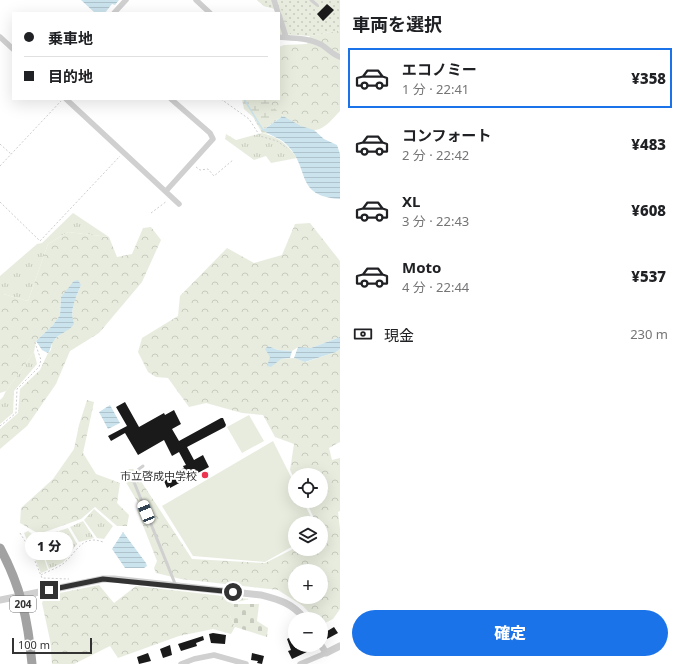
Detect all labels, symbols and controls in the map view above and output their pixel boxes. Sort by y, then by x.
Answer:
text: 車両を選択 [352,12,442,36]
text: 乗車地 [48,28,93,48]
text: エコノミー [402,59,477,79]
icon: car [354,60,390,96]
text: 目的地 [48,66,93,86]
text: ¥358 [631,68,666,88]
text: 1 分 · 22:41 [402,80,469,98]
text: コンフォート [402,125,492,145]
icon: car [354,126,390,162]
text: ¥483 [631,134,666,154]
text: 2 分 · 22:42 [402,146,469,164]
text: XL [402,191,420,211]
icon: car [354,192,390,228]
text: ¥608 [631,200,666,220]
text: 3 分 · 22:43 [402,212,469,230]
text: Moto [402,257,441,277]
icon: car [354,258,390,294]
text: ¥537 [631,266,666,286]
text: 4 分 · 22:44 [402,278,469,296]
icon: cash [352,323,374,345]
text: 現金 [384,325,414,345]
text: 230 m [630,325,668,343]
place label: 市立啓成中学校 [120,468,197,483]
map controls [288,468,328,652]
button: locate [288,468,328,508]
marker: 市立啓成中学校 [200,470,210,480]
car [136,499,156,525]
button: layers [288,516,328,556]
callout: 1 分 [25,532,73,560]
text: 1 分 [37,537,61,555]
button: + [288,564,328,604]
route end [40,581,58,599]
route start [224,583,242,601]
road number: 204 [10,596,36,612]
button: 確定 [352,610,668,656]
button: − [288,612,328,652]
scale bar [12,636,92,655]
text: 100 m [18,637,50,652]

